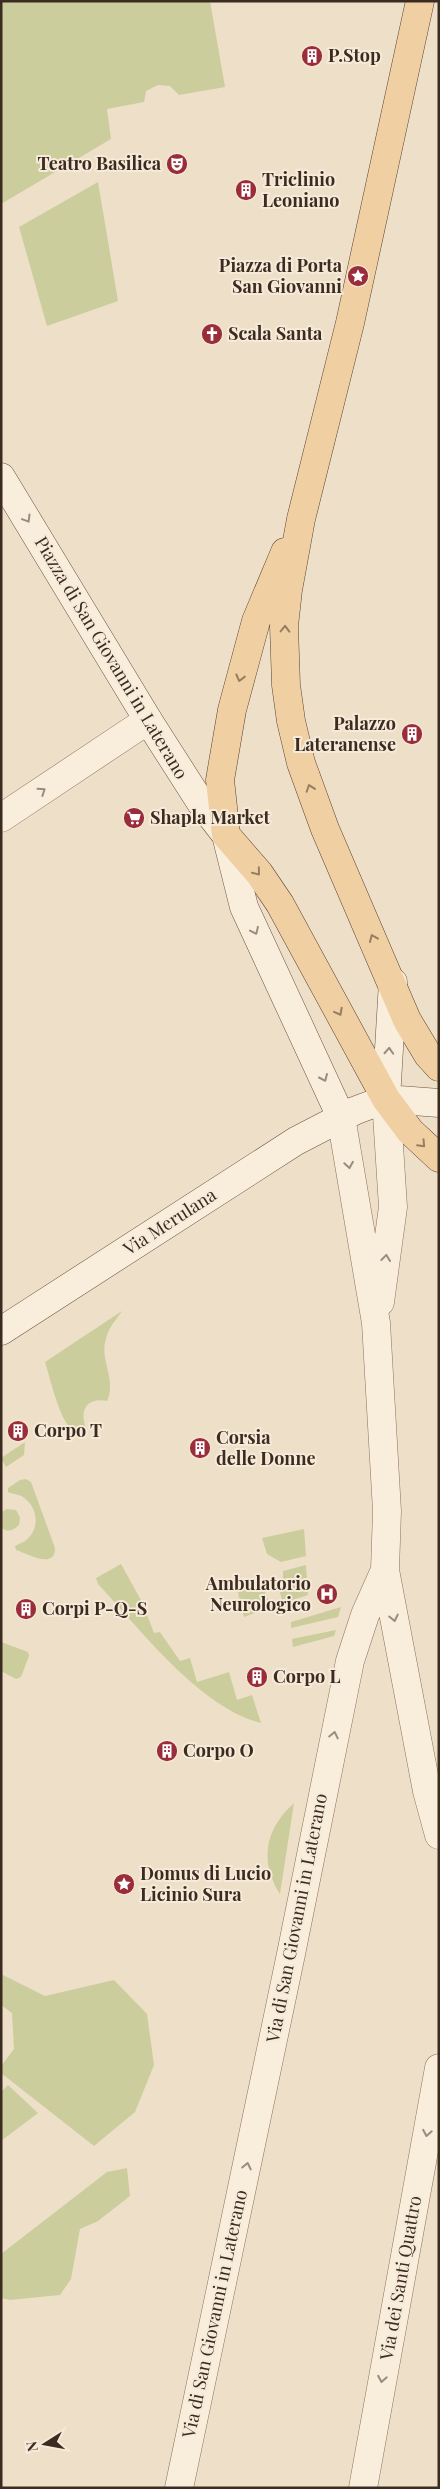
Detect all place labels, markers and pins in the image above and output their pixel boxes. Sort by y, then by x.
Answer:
place label: P.Stop [328,43,381,67]
building icon: P.Stop [300,44,324,68]
place label: Teatro Basilica [38,151,162,175]
theatre icon: Teatro Basilica [165,152,189,176]
place label: Triclinio Leoniano [262,167,340,212]
building icon: Triclinio Leoniano [234,178,258,202]
place label: Piazza di Porta San Giovanni [219,253,343,298]
place icon: Piazza di Porta San Giovanni [346,264,370,288]
place label: Scala Santa [228,321,323,345]
church icon: Scala Santa [200,322,224,346]
place label: Palazzo Lateranense [294,711,396,756]
building icon: Palazzo Lateranense [400,722,424,746]
place label: Shapla Market [150,805,271,829]
supermarket icon: Shapla Market [122,806,146,830]
place label: Corpo T [34,1418,102,1442]
building icon: Corpo T [6,1419,30,1443]
place label: Corsia delle Donne [216,1425,316,1470]
building icon: Corsia delle Donne [188,1436,212,1460]
place label: Ambulatorio Neurologico [205,1571,311,1616]
hospital icon: Ambulatorio Neurologico [315,1582,339,1606]
place label: Corpi P-Q-S [42,1596,147,1620]
building icon: Corpi P-Q-S [14,1597,38,1621]
place label: Corpo L [273,1664,340,1688]
building icon: Corpo L [245,1665,269,1689]
place label: Corpo O [183,1738,254,1762]
building icon: Corpo O [155,1739,179,1763]
place label: Domus di Lucio Licinio Sura [140,1861,271,1906]
place icon: Domus di Lucio Licinio Sura [112,1872,136,1896]

